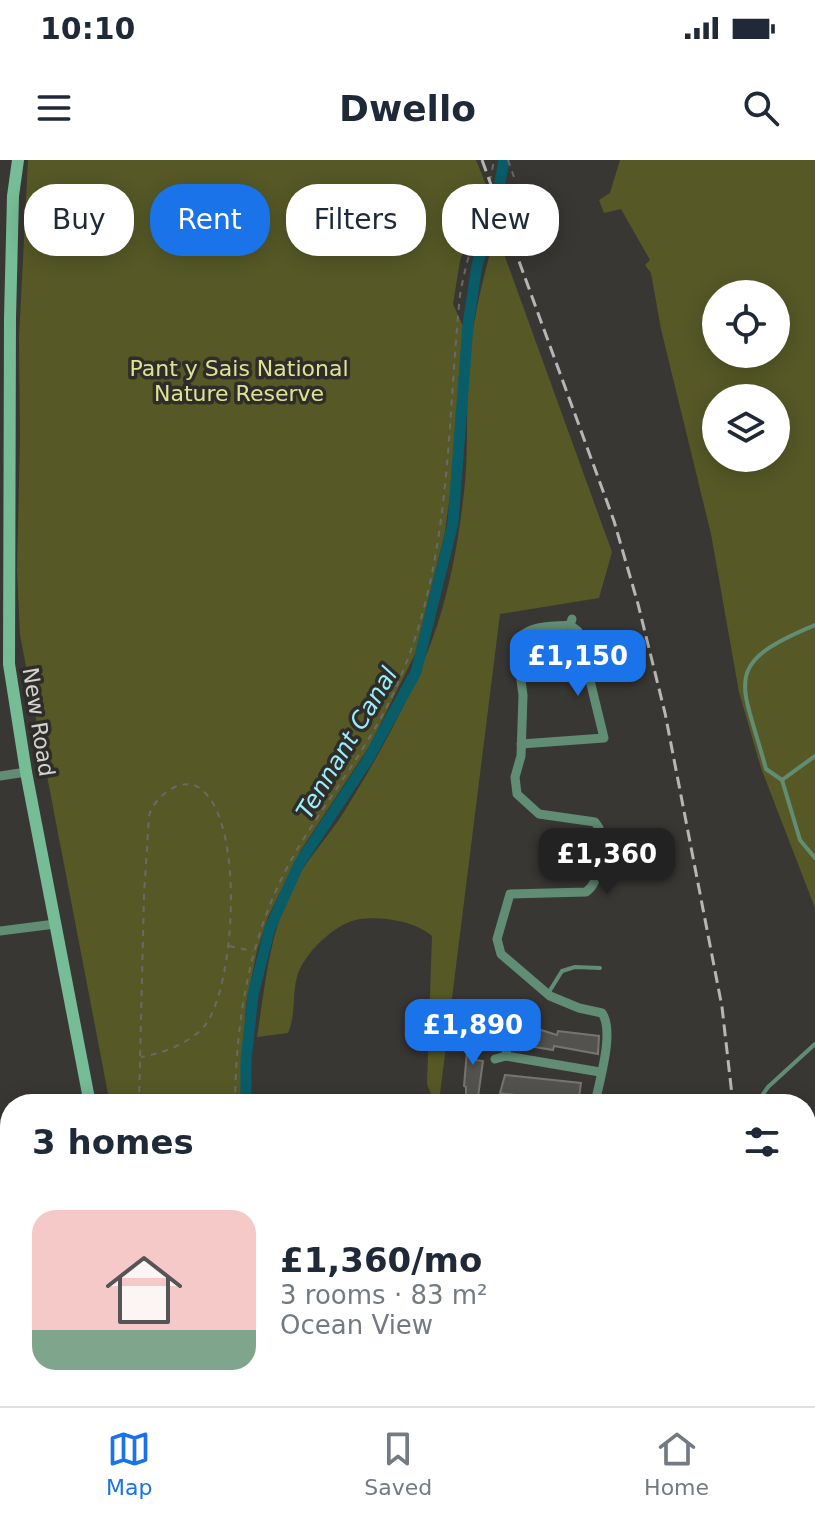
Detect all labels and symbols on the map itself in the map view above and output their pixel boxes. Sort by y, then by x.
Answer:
park label: Pant y Sais National Nature Reserve [129,356,349,406]
pin: £1,150 [513,630,643,698]
water label: Tennant Canal [291,662,403,824]
street label: New Road [18,666,59,778]
pin: £1,360 [542,828,672,896]
pin: £1,890 [408,999,538,1067]

